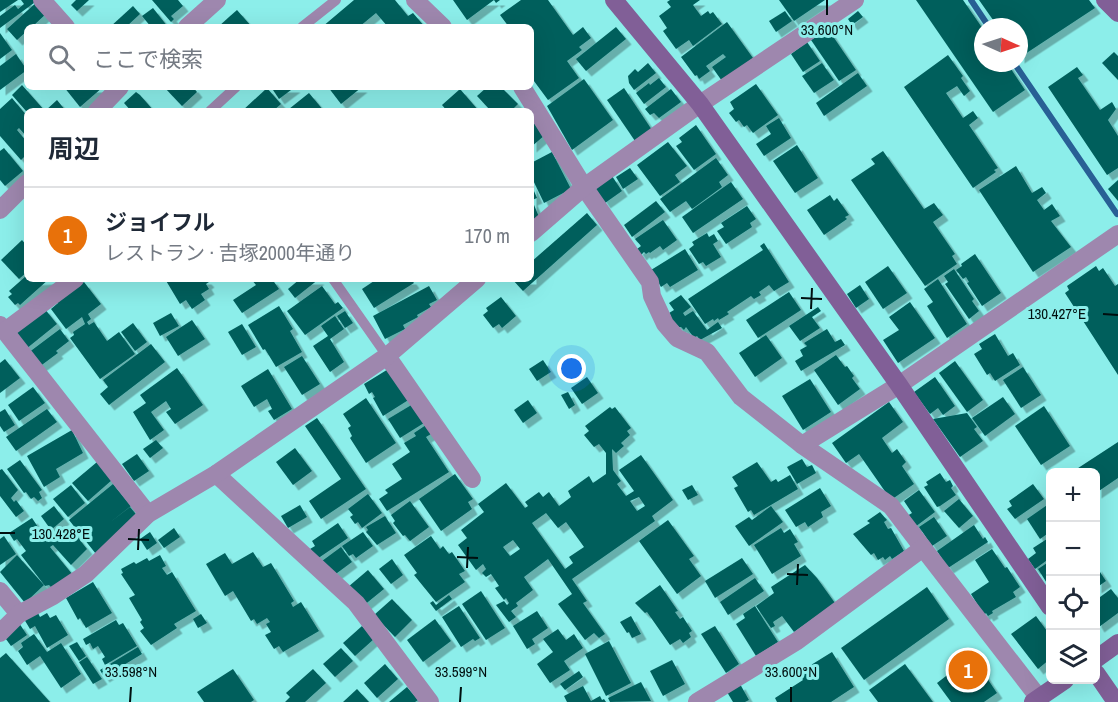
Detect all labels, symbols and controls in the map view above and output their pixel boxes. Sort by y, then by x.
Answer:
north arrow [974,18,1028,72]
text: 33.600°N [801,19,853,40]
search box [24,24,534,90]
icon: search [45,41,78,74]
text: ここで検索 [93,44,203,74]
text: 周辺 [48,131,100,166]
text: ジョイフル [105,207,215,237]
text: 1 [63,222,72,249]
text: 170 m [464,222,510,249]
text: レストラン · 吉塚2000年通り [105,239,355,266]
text: 130.427°E [1028,303,1086,324]
your location [557,354,586,383]
map controls [1046,468,1100,684]
button: + [1046,468,1100,522]
button: − [1046,522,1100,576]
text: 130.428°E [32,523,90,544]
button: locate [1046,576,1100,630]
button: layers [1046,630,1100,684]
pin: 1 [948,648,988,692]
text: 33.598°N [105,661,157,682]
text: 33.599°N [435,661,487,682]
text: 33.600°N [765,661,817,682]

